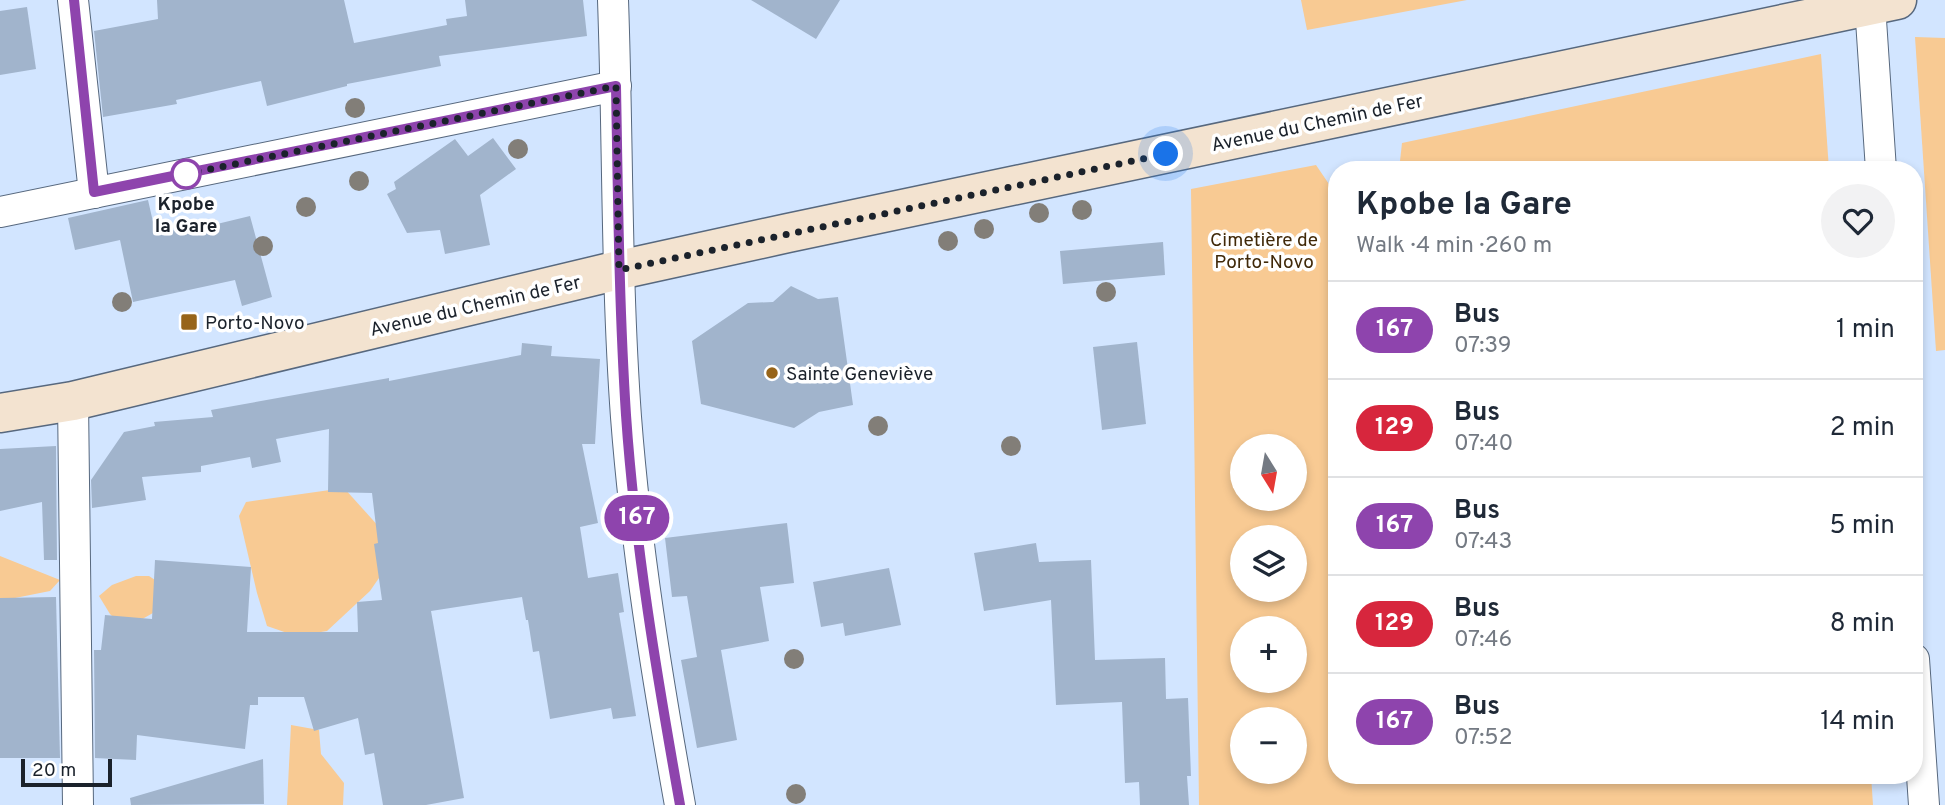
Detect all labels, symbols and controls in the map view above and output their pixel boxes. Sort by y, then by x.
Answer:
street label: Avenue du Chemin de Fer [1209,90,1426,158]
your location [1148,136,1183,171]
marker: Kpobe la Gare [171,159,201,189]
button: heart [1821,184,1895,258]
text: Kpobe la Gare [1356,185,1572,227]
place label: Kpobe la Gare [155,193,217,239]
park label: Cimetière de Porto-Novo [1210,229,1318,275]
text: Walk · 4 min · 260 m [1356,232,1552,261]
street label: Avenue du Chemin de Fer [368,271,584,343]
text: Bus [1454,299,1500,332]
marker: Porto-Novo [179,312,199,332]
place label: Porto-Novo [205,312,305,336]
text: 1 min [1836,314,1895,347]
text: 167 [1376,315,1413,345]
text: 07:39 [1454,332,1511,361]
place label: Sainte Geneviève [786,363,933,387]
marker: Sainte Geneviève [764,365,780,381]
text: Bus [1454,397,1500,430]
text: 2 min [1830,412,1895,445]
text: 129 [1375,413,1414,443]
text: 07:40 [1454,430,1513,459]
north arrow [1230,434,1307,511]
map controls [1230,434,1307,784]
line badge: 167 [597,495,677,541]
text: Bus [1454,495,1500,528]
text: 167 [618,503,656,533]
text: 5 min [1829,510,1895,543]
text: 167 [1376,511,1413,541]
button: layers [1230,525,1307,602]
text: 07:43 [1454,528,1512,557]
text: Bus [1454,593,1500,626]
text: 8 min [1830,608,1895,641]
text: 129 [1375,609,1414,639]
button: + [1230,616,1307,693]
text: 07:46 [1454,626,1512,655]
text: Bus [1454,691,1500,724]
text: 14 min [1820,706,1895,739]
button: − [1230,707,1307,784]
text: 167 [1376,707,1413,737]
text: 07:52 [1454,724,1513,753]
scale bar [21,756,112,788]
text: 20 m [32,759,76,783]

